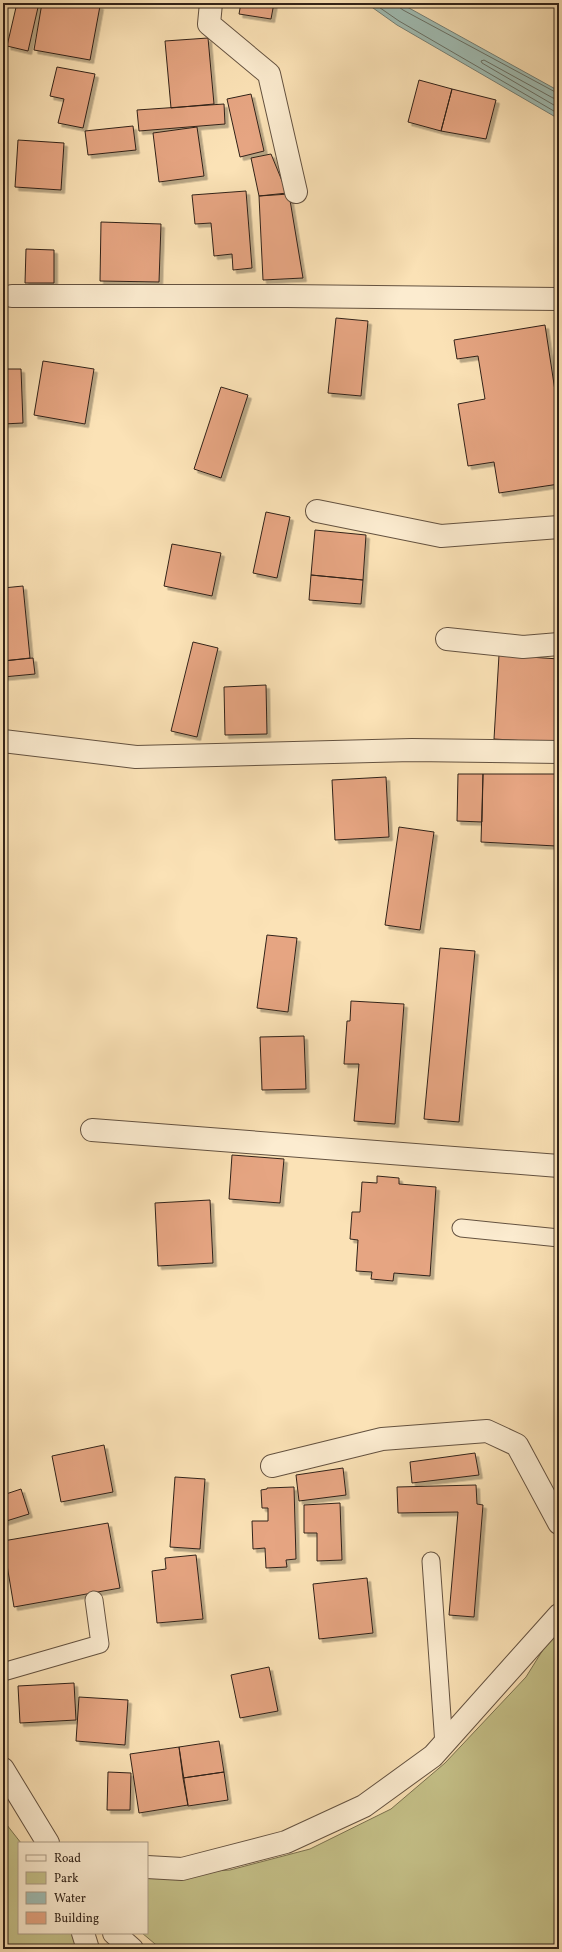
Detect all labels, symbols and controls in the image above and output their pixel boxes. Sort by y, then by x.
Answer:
legend [18,1842,148,1934]
text: Road [54,1851,81,1867]
text: Park [54,1871,79,1887]
text: Water [54,1891,86,1907]
text: Building [54,1911,99,1927]

